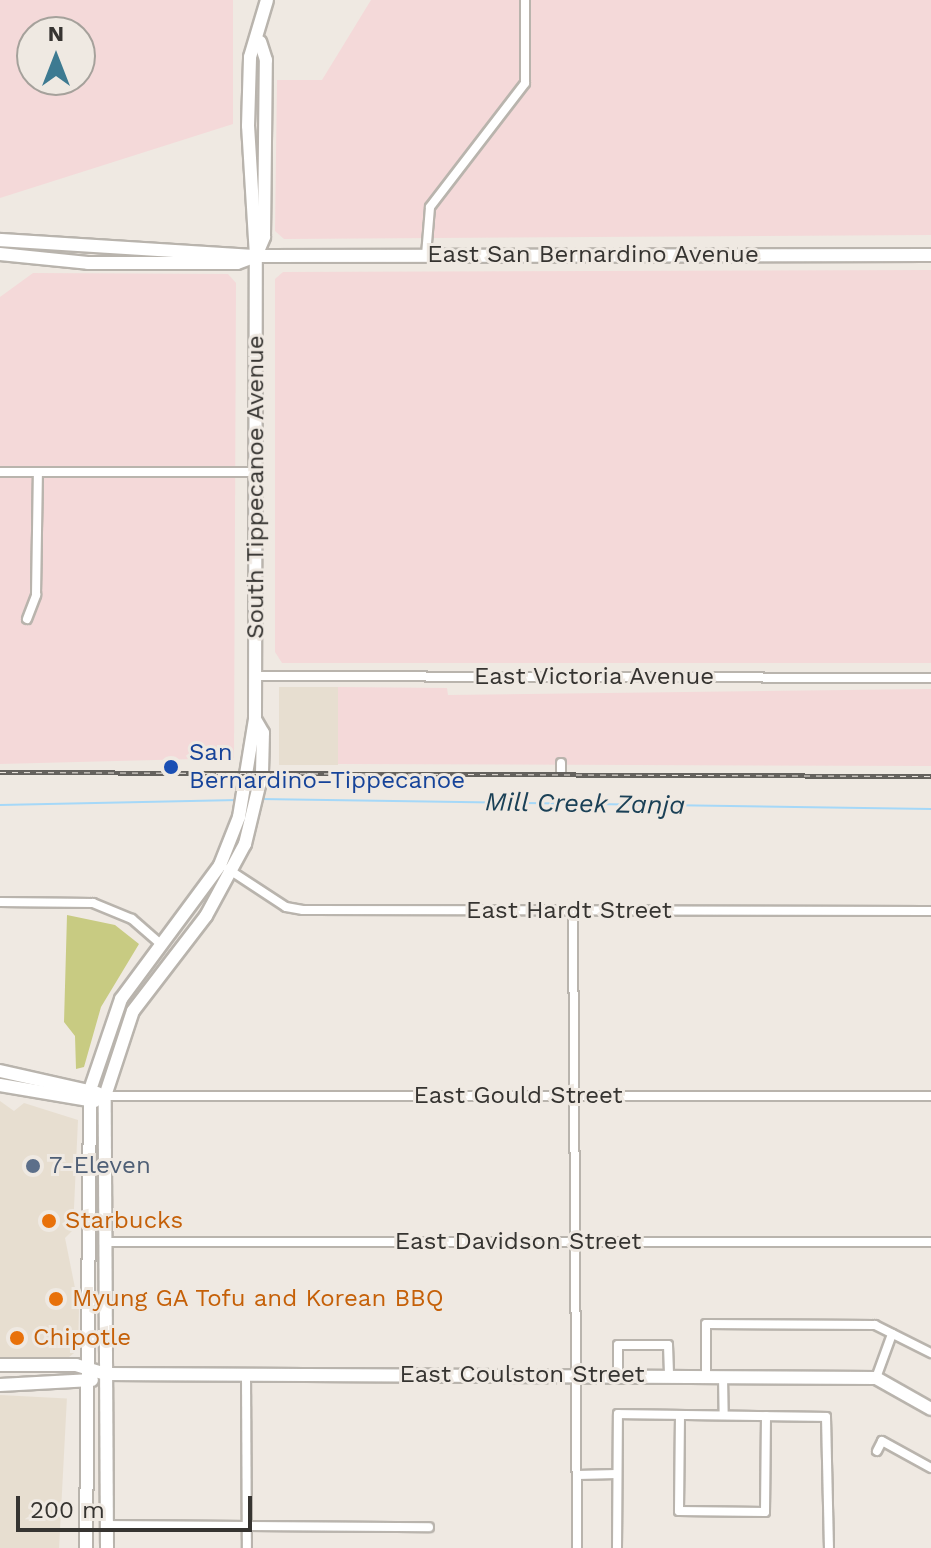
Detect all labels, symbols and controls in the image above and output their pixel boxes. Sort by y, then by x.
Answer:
north arrow [16,16,96,96]
text: N [48,21,64,46]
street label: East San Bernardino Avenue [427,241,759,269]
street label: South Tippecanoe Avenue [242,334,270,640]
street label: East Victoria Avenue [473,663,715,691]
place label: San Bernardino–Tippecanoe [189,739,465,795]
marker: San Bernardino–Tippecanoe [160,756,182,778]
water label: Mill Creek Zanja [484,787,686,821]
street label: East Hardt Street [466,897,672,925]
street label: East Gould Street [413,1082,623,1110]
place label: 7-Eleven [49,1152,151,1180]
marker: 7-Eleven [24,1157,42,1175]
place label: Starbucks [65,1207,183,1235]
marker: Starbucks [40,1212,58,1230]
street label: East Davidson Street [395,1228,641,1256]
place label: Myung GA Tofu and Korean BBQ [72,1285,445,1313]
marker: Myung GA Tofu and Korean BBQ [47,1290,65,1308]
place label: Chipotle [33,1324,131,1352]
marker: Chipotle [8,1329,26,1347]
street label: East Coulston Street [399,1361,645,1389]
scale bar [20,1480,256,1530]
text: 200 m [30,1496,105,1524]

